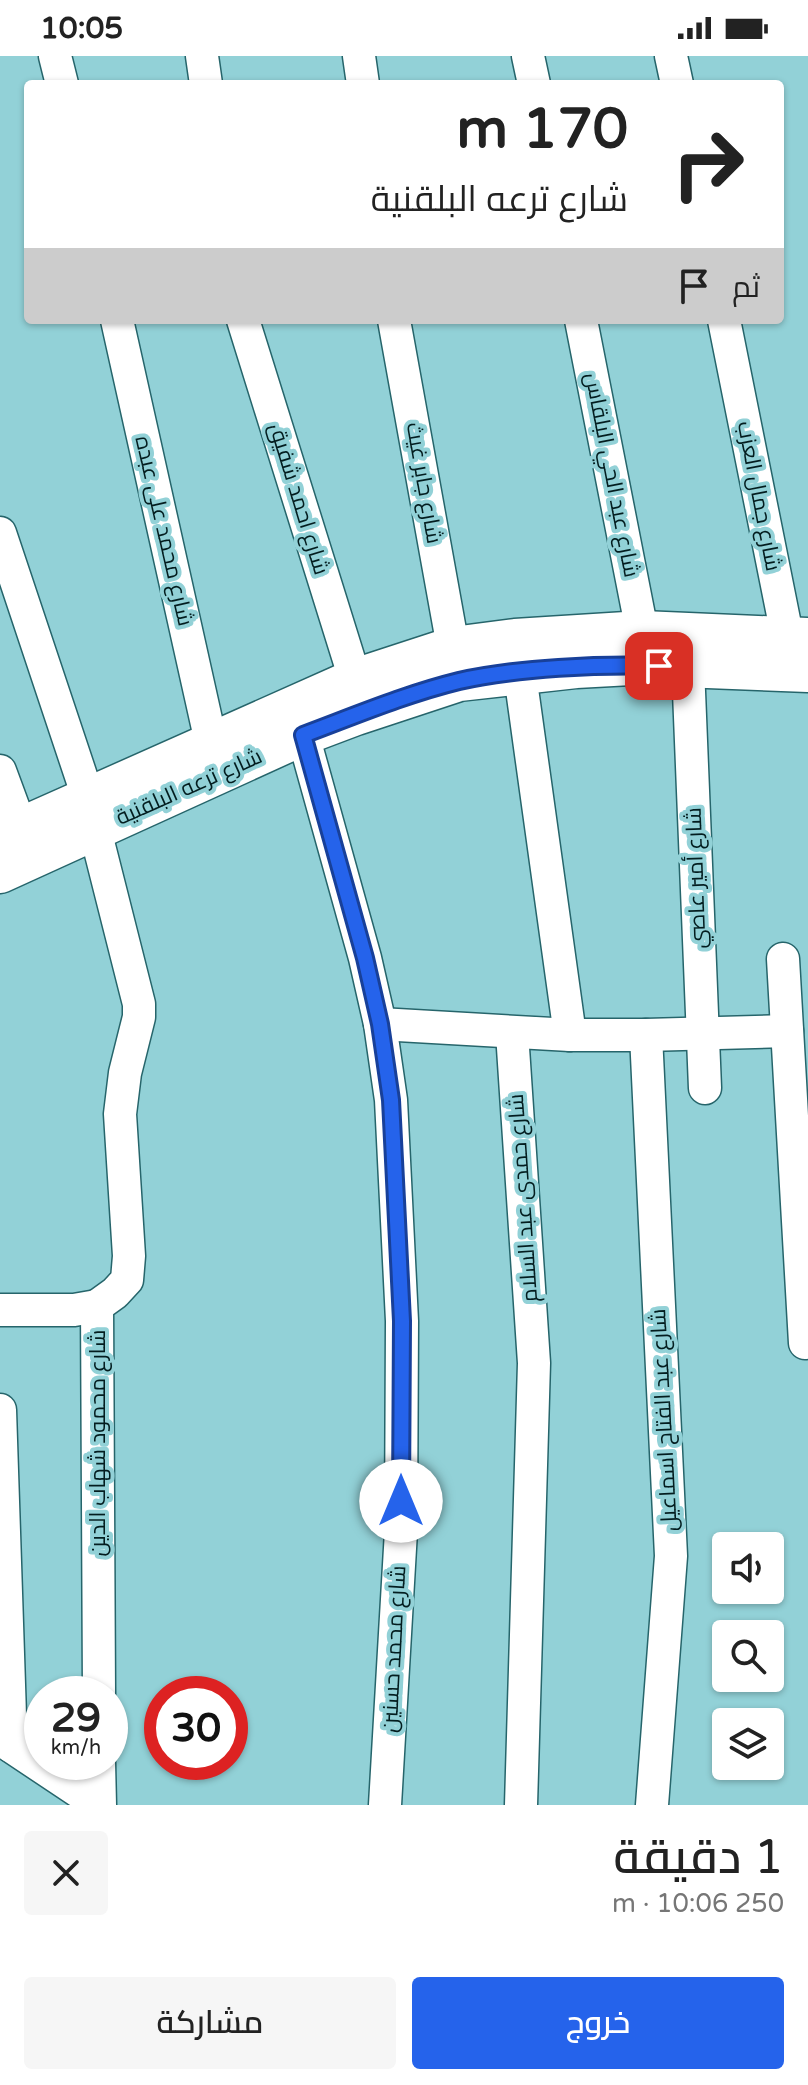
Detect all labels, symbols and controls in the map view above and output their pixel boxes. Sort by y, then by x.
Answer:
text: 10:05 [40,10,123,47]
text: 170 m [457,96,628,163]
icon: right [656,112,760,216]
text: شارع ترعه البلقنية [371,178,628,221]
icon: arrive [672,264,716,308]
text: ثم [732,269,760,306]
street label: شارع عبد الحي البلقاس [576,370,645,580]
street label: شارع جمال العزب [731,419,786,573]
street label: شارع احمد شفيق [263,420,334,578]
street label: شارع جابر غيث [400,420,447,546]
street label: شارع محمد على عبده [129,434,198,629]
pin [625,632,693,700]
icon: arrive [637,644,681,688]
street label: شارع ترعه البلقنية [112,743,266,832]
street label: شارع أمير عاصي [680,807,714,949]
street label: شارع حمدى عبد السلام [503,1093,545,1303]
street label: شارع عبد الفتاح اسماعيل [645,1308,684,1532]
street label: شارع محمود شهاب الدين [85,1330,112,1556]
position arrow [359,1459,443,1543]
map controls [712,1532,784,1780]
button: sound [712,1532,784,1604]
street label: شارع محمد حسنين [377,1565,412,1733]
button: search [712,1620,784,1692]
speed limit sign: 30 [144,1676,248,1780]
text: 29 [51,1694,101,1742]
button: layers [712,1708,784,1780]
text: km/h [51,1736,101,1760]
text: 1 دقيقة [614,1829,784,1887]
button: close [24,1831,108,1915]
text: 250 m · 10:06 [612,1888,784,1919]
button: مشاركة [24,1977,396,2069]
button: خروج [412,1977,784,2069]

